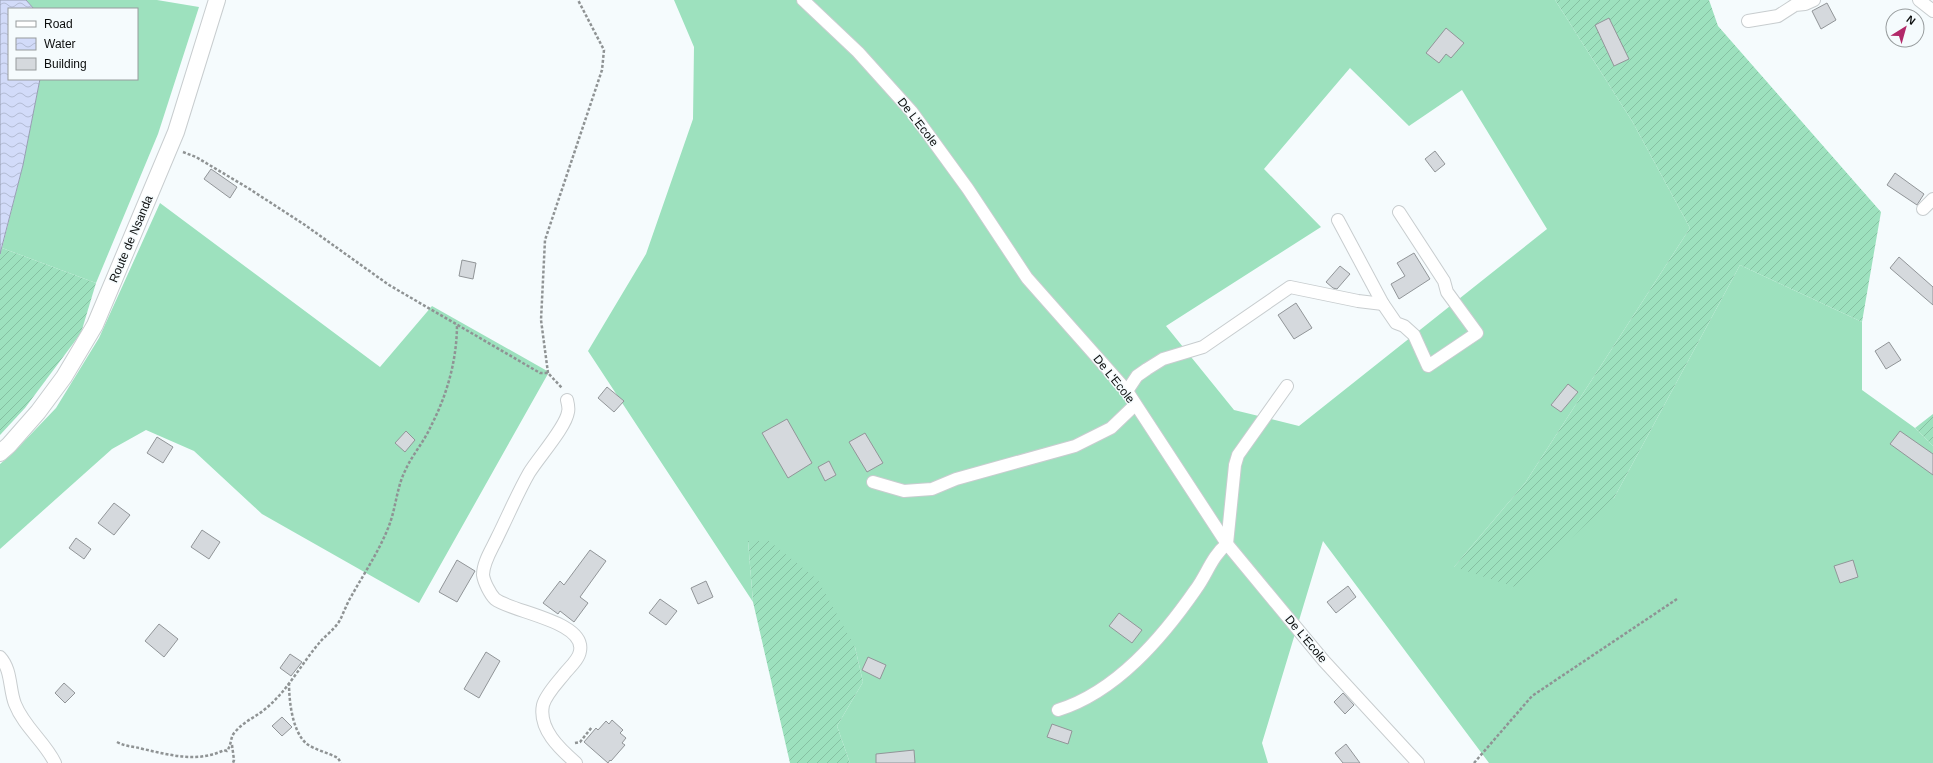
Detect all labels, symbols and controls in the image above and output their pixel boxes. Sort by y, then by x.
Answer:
legend [8,8,138,80]
north arrow [1885,8,1925,48]
text: N [1904,13,1918,27]
text: Road [44,17,73,31]
text: Water [44,37,76,51]
text: Building [44,57,87,71]
street label: De L'Ecole [895,95,941,149]
street label: Route de Nsanda [106,193,156,285]
street label: De L'Ecole [1090,352,1138,406]
street label: De L'Ecole [1282,612,1330,666]

